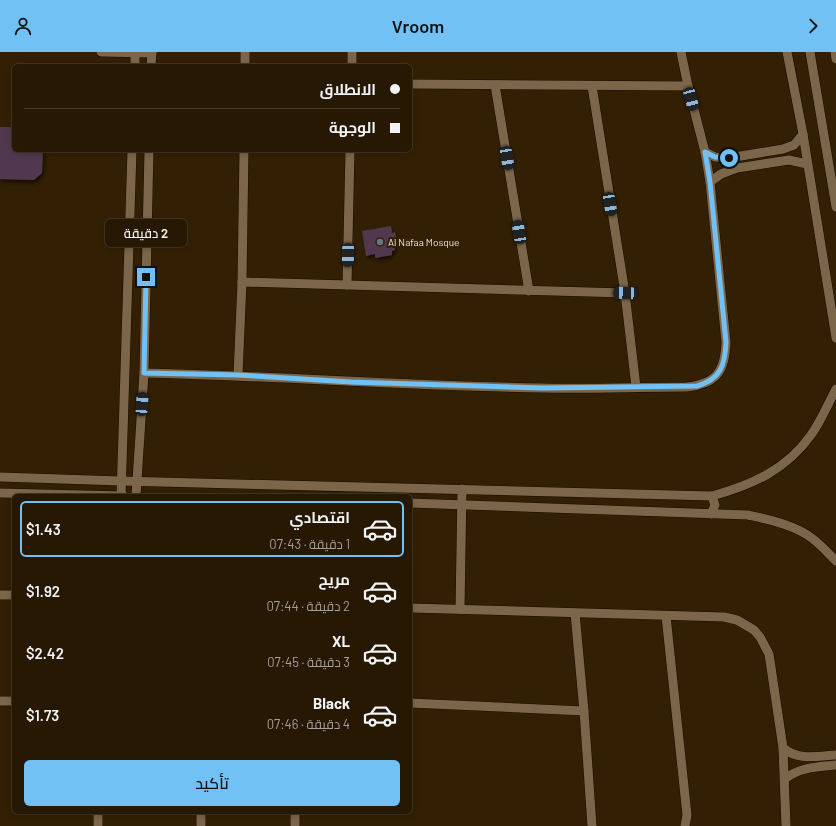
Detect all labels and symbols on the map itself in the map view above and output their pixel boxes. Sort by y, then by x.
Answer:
car [682,86,700,112]
car [499,145,515,171]
route start [720,149,738,167]
car [602,191,618,217]
callout: 2 دقيقة [105,219,187,247]
car [511,219,527,245]
place label: Al Nafaa Mosque [388,236,459,248]
marker: Al Nafaa Mosque [375,237,385,247]
car [342,243,354,267]
route end [137,268,155,286]
car [613,287,637,299]
car [135,392,149,416]

